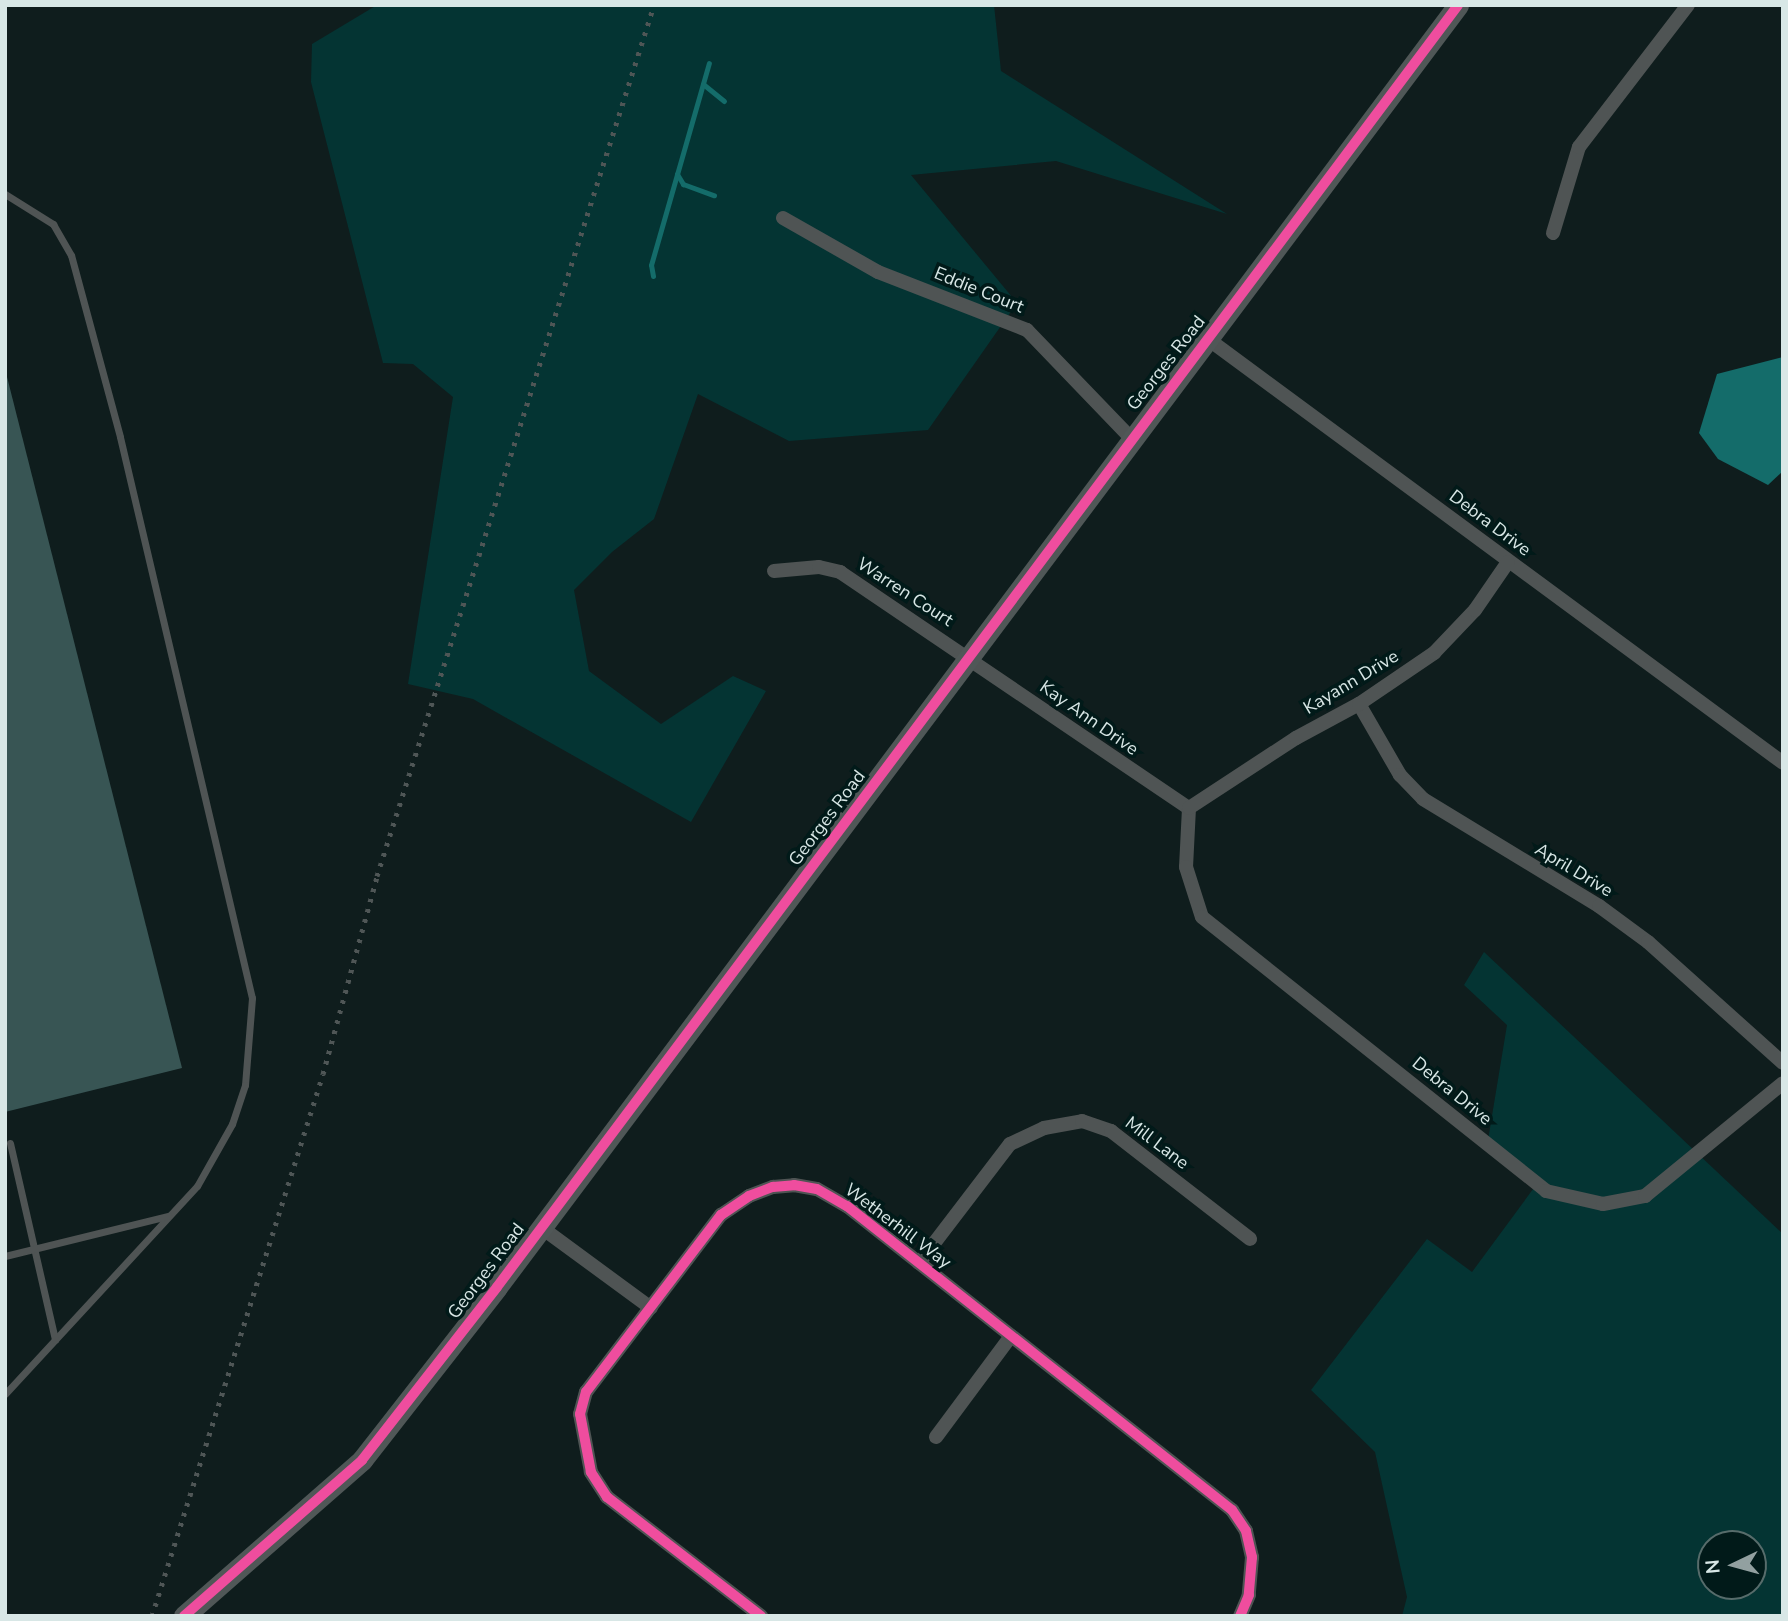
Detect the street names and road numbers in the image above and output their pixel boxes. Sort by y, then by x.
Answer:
street label: Eddie Court [931,262,1027,318]
street label: Georges Road [1122,311,1210,415]
street label: Debra Drive [1445,485,1535,561]
street label: Warren Court [853,553,957,631]
street label: Kayann Drive [1300,645,1402,719]
street label: Kay Ann Drive [1036,676,1142,760]
street label: Georges Road [784,766,870,870]
street label: April Drive [1531,838,1617,902]
street label: Debra Drive [1408,1052,1496,1130]
street label: Mill Lane [1121,1112,1193,1174]
street label: Wetherhill Way [840,1179,956,1273]
street label: Georges Road [443,1219,529,1323]

